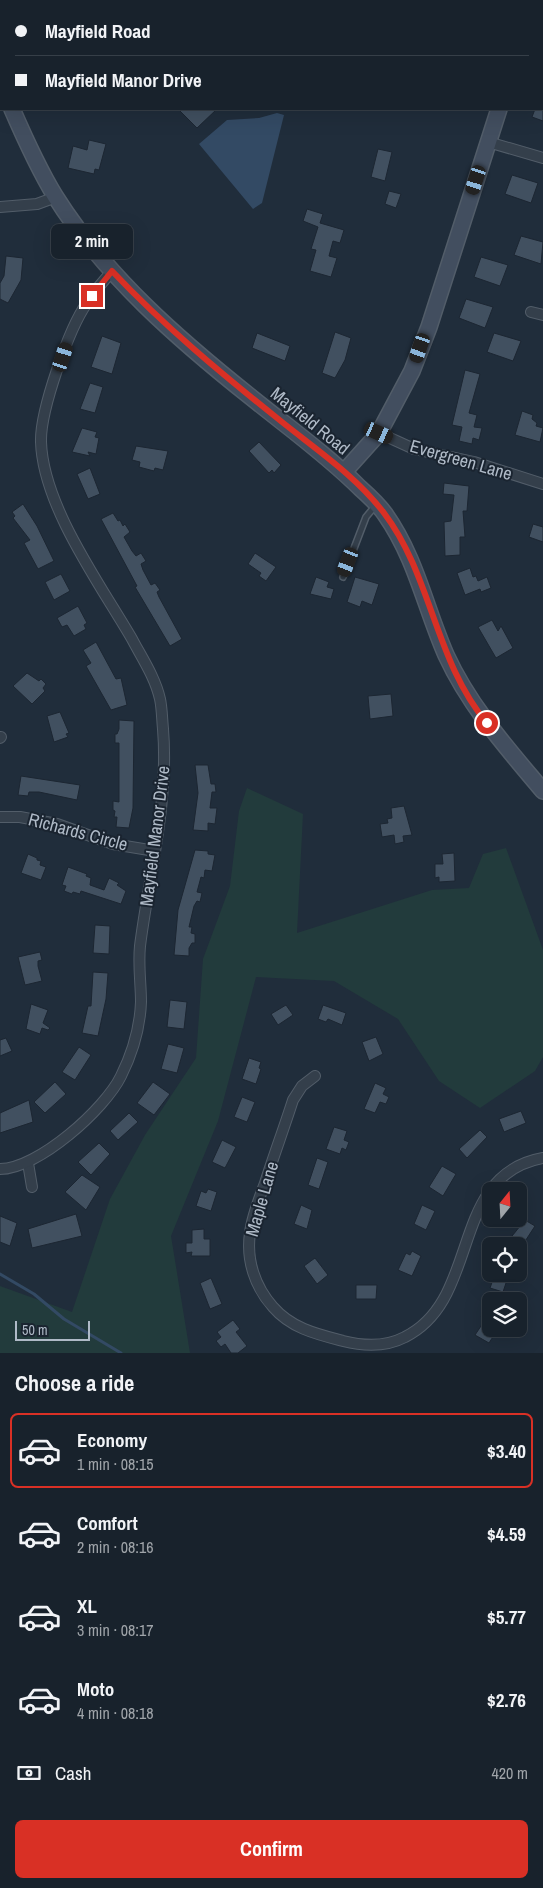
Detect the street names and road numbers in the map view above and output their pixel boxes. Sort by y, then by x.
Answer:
street label: Mayfield Road [265,381,355,460]
street label: Evergreen Lane [407,433,515,486]
street label: Mayfield Manor Drive [133,764,176,907]
street label: Richards Circle [26,806,130,857]
street label: Maple Lane [239,1158,284,1239]

